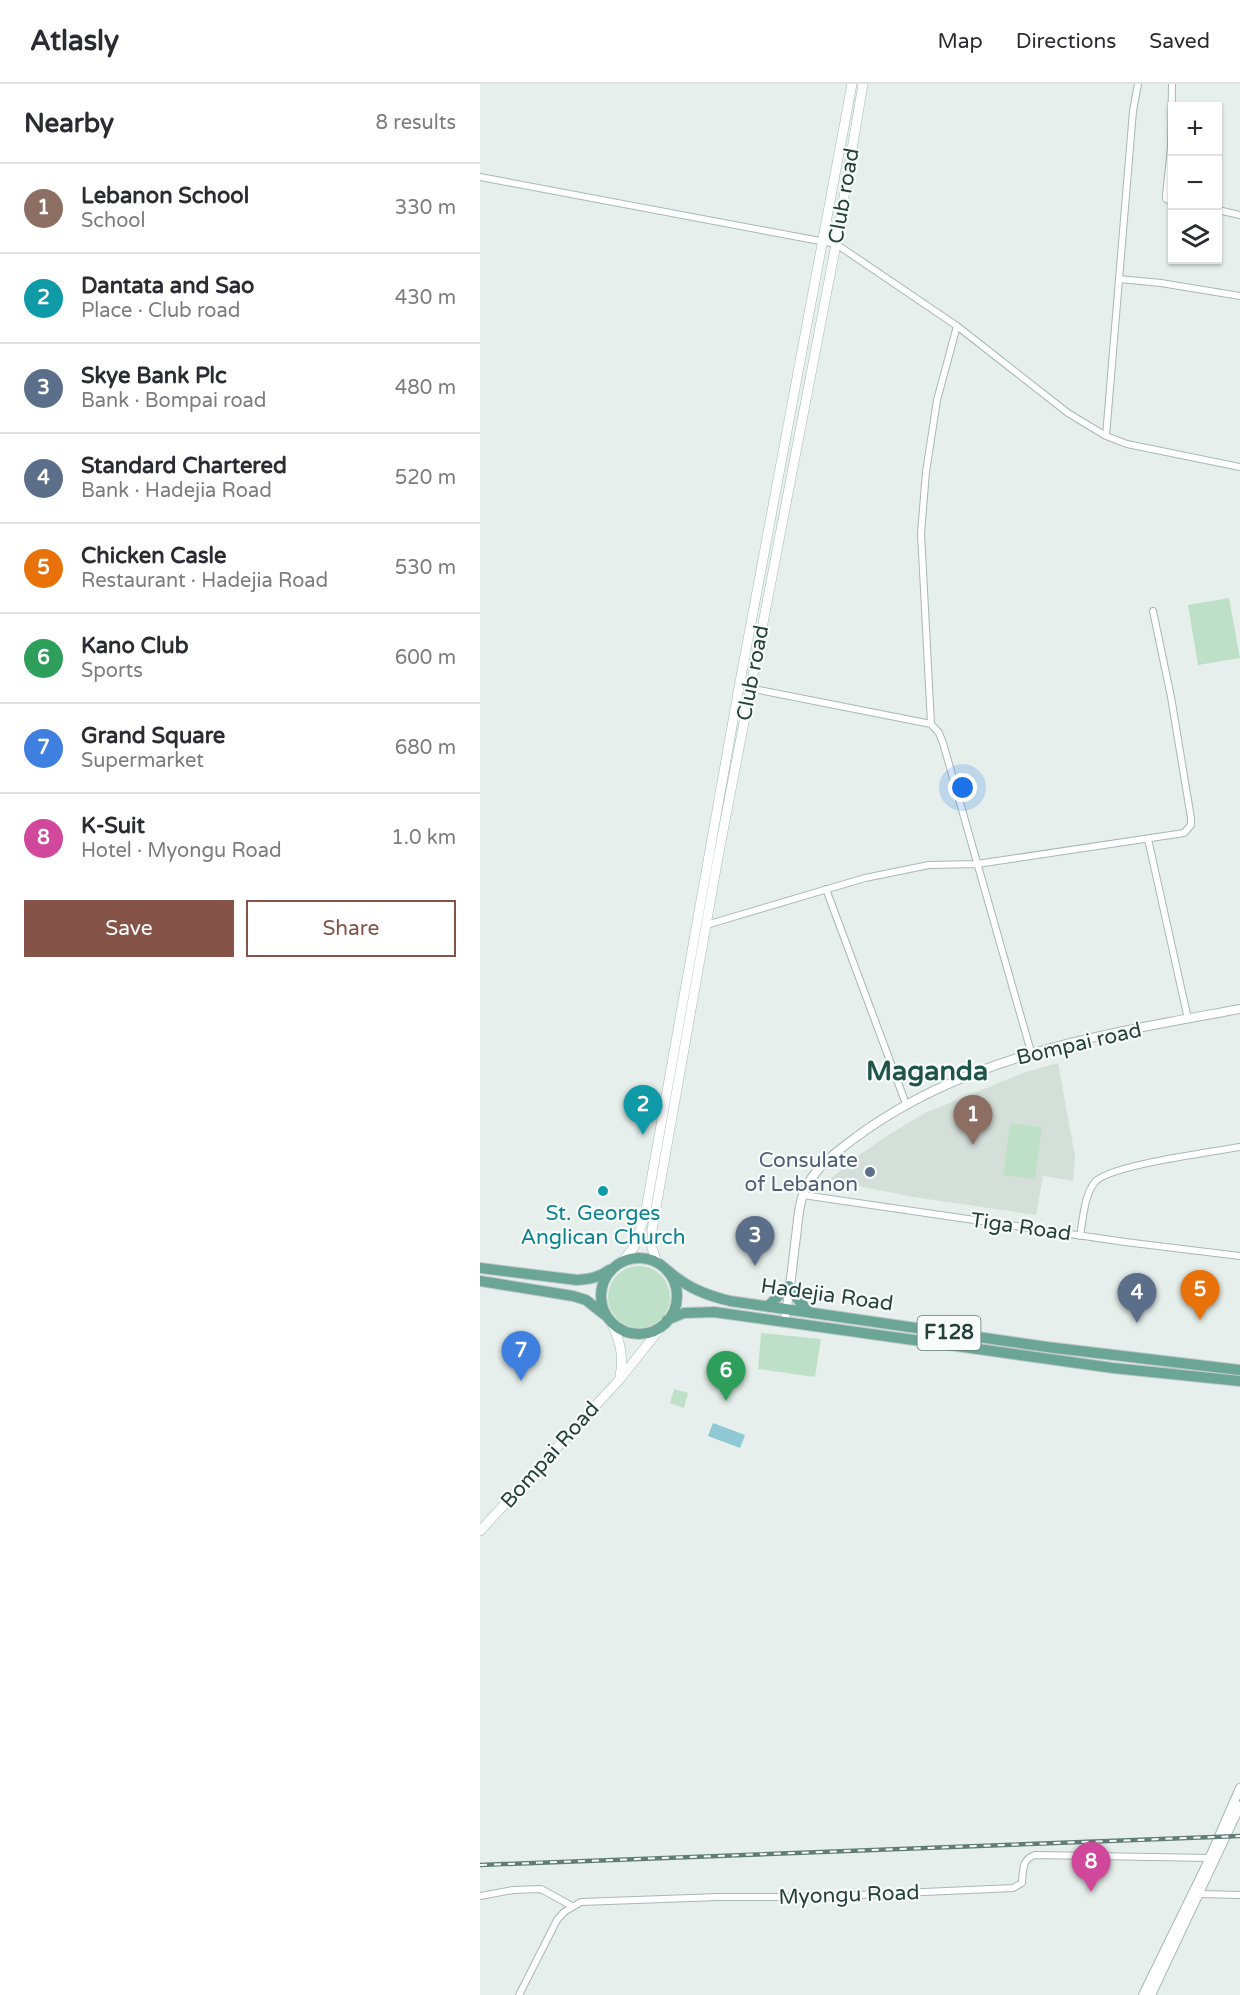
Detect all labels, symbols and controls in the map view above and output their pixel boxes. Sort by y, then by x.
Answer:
text: Atlasly [30,24,119,58]
text: Map [937,29,983,54]
text: Directions [1016,29,1116,54]
text: Saved [1149,29,1210,54]
map controls [1168,102,1222,264]
button: + [1168,102,1222,156]
text: Nearby [24,108,114,139]
text: 8 results [376,111,456,135]
street label: Club road [823,146,865,246]
button: − [1168,156,1222,210]
text: Lebanon School [81,183,249,209]
text: 1 [37,196,50,220]
text: 330 m [395,196,456,220]
text: School [81,209,145,233]
button: layers [1168,210,1222,264]
text: Dantata and Sao [81,273,254,299]
text: 2 [37,286,50,310]
text: 430 m [395,286,456,310]
text: Place · Club road [81,299,240,323]
text: Skye Bank Plc [81,363,227,389]
text: 3 [37,376,50,400]
text: 480 m [395,376,456,400]
text: Bank · Bompai road [81,389,266,413]
text: Standard Chartered [81,453,287,479]
text: 4 [37,466,50,490]
text: 520 m [395,466,456,490]
text: Bank · Hadejia Road [81,479,272,503]
text: Chicken Casle [81,543,226,569]
text: 5 [37,556,50,580]
text: 530 m [395,556,456,580]
text: Restaurant · Hadejia Road [81,569,328,593]
street label: Club road [731,623,775,723]
text: Kano Club [81,633,189,659]
text: 6 [37,646,50,670]
text: 600 m [395,646,456,670]
text: Sports [81,659,143,683]
text: Grand Square [81,723,225,749]
text: 7 [37,736,50,760]
text: 680 m [395,736,456,760]
text: Supermarket [81,749,204,773]
your location [948,773,977,802]
text: K-Suit [81,813,145,839]
text: 8 [37,826,50,850]
text: 1.0 km [391,826,456,850]
text: Hotel · Myongu Road [81,839,282,863]
button: Save [24,900,234,957]
button: Share [246,900,456,957]
street label: Bompai road [1014,1017,1144,1071]
district label: Maganda [866,1055,988,1088]
pin: 2 [624,1086,662,1135]
pin: 1 [954,1096,992,1145]
place label: Consulate of Lebanon [744,1148,858,1197]
marker: Consulate of Lebanon [863,1165,877,1179]
marker: St. Georges Anglican Church [596,1184,610,1198]
place label: St. Georges Anglican Church [520,1201,686,1250]
street label: Tiga Road [969,1208,1073,1246]
pin: 3 [736,1216,774,1266]
pin: 5 [1180,1270,1220,1320]
street label: Hadejia Road [759,1273,895,1317]
pin: 4 [1118,1274,1156,1323]
road number: F128 [918,1316,980,1350]
pin: 7 [502,1332,540,1381]
pin: 6 [706,1352,746,1401]
street label: Bompai Road [496,1396,604,1514]
pin: 8 [1072,1842,1110,1892]
street label: Myongu Road [778,1880,920,1910]

